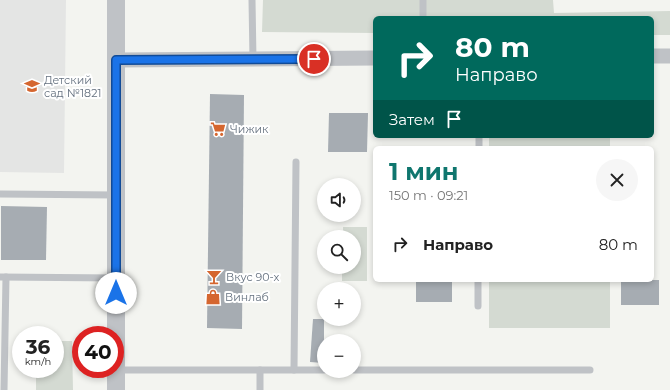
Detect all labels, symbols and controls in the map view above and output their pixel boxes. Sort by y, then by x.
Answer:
text: 80 m [455,30,530,64]
icon: right [389,32,441,84]
pin [297,42,331,76]
icon: arrive [303,48,325,70]
text: Направо [455,64,538,86]
place label: Детский сад №1821 [44,73,101,100]
school or university icon: Детский сад №1821 [23,77,41,95]
icon: arrive [443,108,465,130]
text: Затем [389,110,435,129]
supermarket icon: Чижик [209,120,227,138]
place label: Чижик [230,122,269,136]
text: 1 мин [389,157,458,186]
button: close [596,159,638,201]
map controls [317,178,361,378]
button: sound [317,178,361,222]
text: 150 m · 09:21 [389,187,468,203]
button: search [317,230,361,274]
icon: right [389,233,411,255]
text: Направо [423,235,493,254]
text: 80 m [599,235,638,254]
bar icon: Вкус 90-х [205,268,223,286]
place label: Вкус 90-х [226,270,279,284]
position arrow [95,272,137,314]
button: + [317,282,361,326]
shop icon: Винлаб [204,288,222,306]
place label: Винлаб [225,290,269,304]
speed limit sign: 40 [72,326,124,378]
button: − [317,334,361,378]
text: 36 [26,335,50,359]
text: km/h [25,355,51,368]

